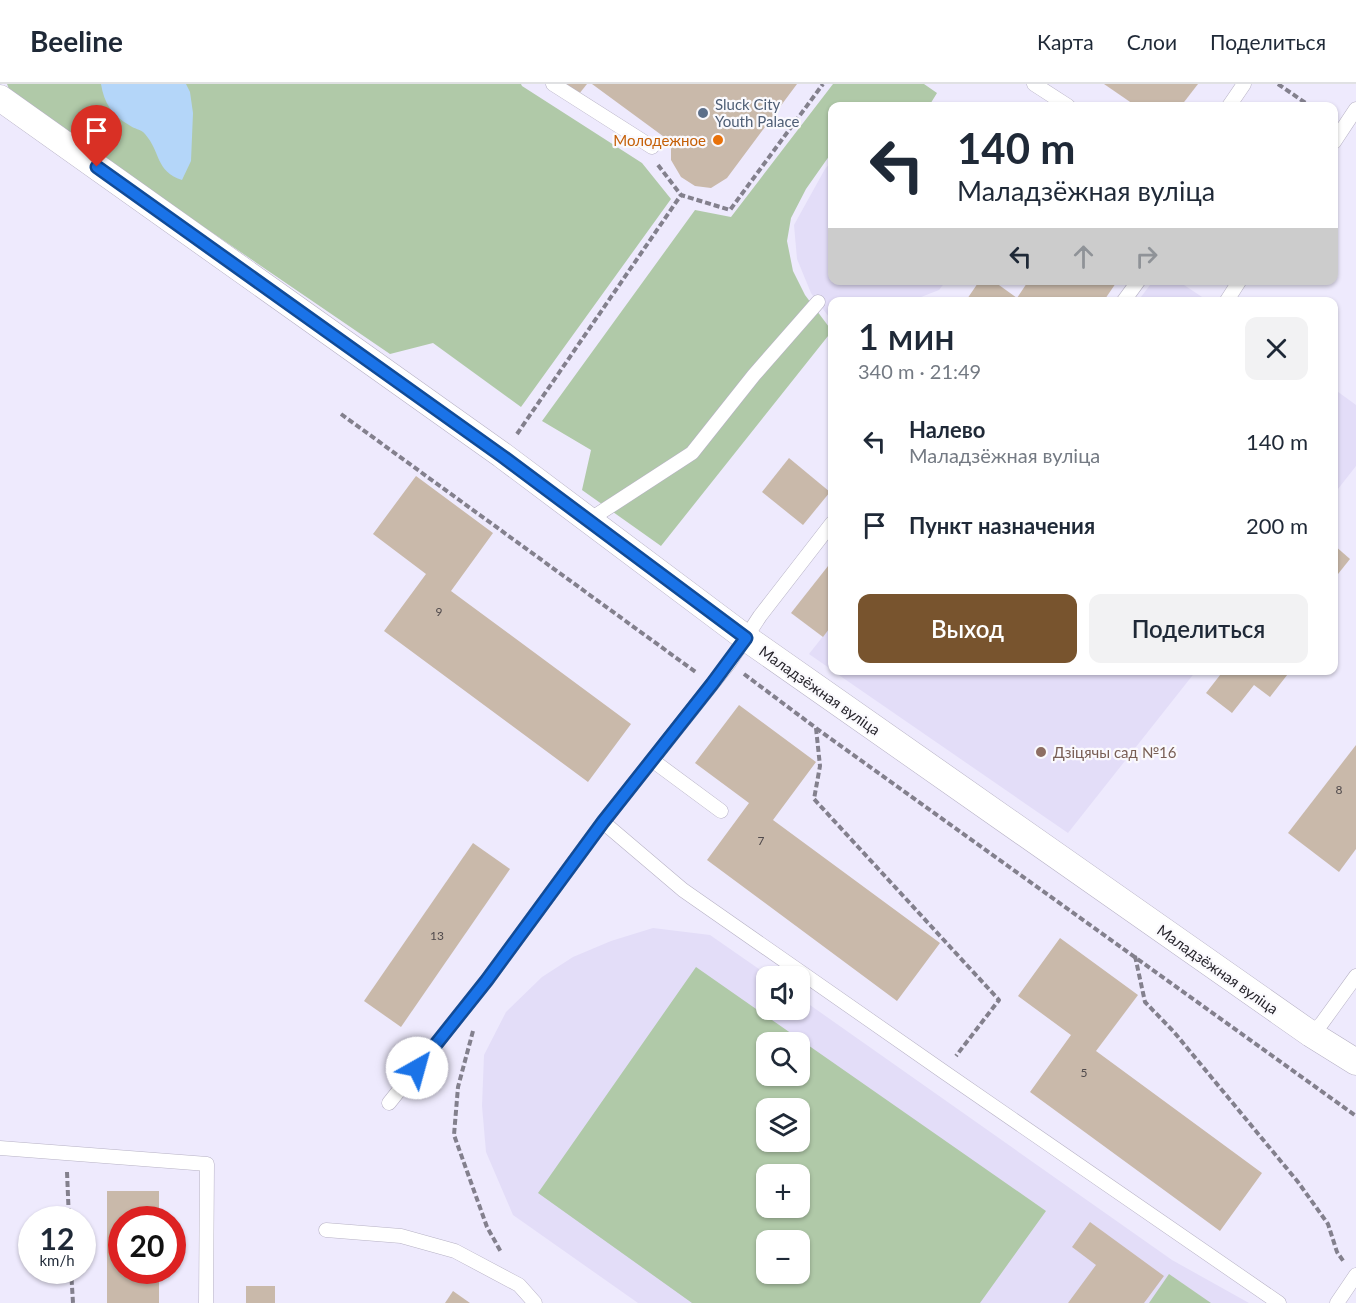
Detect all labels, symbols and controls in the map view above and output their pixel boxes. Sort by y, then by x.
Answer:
text: Beeline [30,24,123,58]
text: Карта [1037,29,1094,54]
text: Слои [1127,29,1177,54]
text: Поделиться [1210,29,1326,54]
place label: Sluck City Youth Palace [715,95,799,130]
pin [71,105,122,167]
marker: Sluck City Youth Palace [696,106,710,120]
icon: arrive [80,114,113,147]
text: 140 m [957,123,1075,173]
icon: left [858,126,936,204]
place label: Молодежное [613,131,706,149]
marker: Молодежное [711,133,725,147]
text: Маладзёжная вуліца [957,174,1215,207]
icon: left [1004,240,1037,273]
icon: ahead [1067,240,1100,273]
icon: right [1130,240,1163,273]
text: 1 мин [858,314,955,358]
button: close [1245,317,1308,380]
text: 340 m · 21:49 [858,359,981,383]
text: Налево [909,416,985,443]
icon: left [858,425,891,458]
text: 140 m [1246,428,1308,455]
text: Маладзёжная вуліца [909,443,1100,467]
icon: arrive [858,509,891,542]
text: Пункт назначения [909,512,1095,539]
text: 200 m [1246,512,1308,539]
button: Выход [858,594,1077,663]
button: Поделиться [1089,594,1308,663]
house number: 9 [436,604,443,619]
street label: Маладзёжная вуліца [756,642,884,738]
place label: Дзіцячы сад №16 [1053,743,1177,761]
marker: Дзіцячы сад №16 [1034,745,1048,759]
house number: 8 [1336,782,1343,797]
house number: 7 [758,833,765,848]
street label: Маладзёжная вуліца [1154,921,1282,1017]
house number: 13 [430,928,444,943]
map controls [756,966,810,1284]
button: sound [756,966,810,1020]
button: search [756,1032,810,1086]
position arrow [385,1036,449,1100]
house number: 5 [1081,1065,1088,1080]
button: layers [756,1098,810,1152]
button: + [756,1164,810,1218]
speed limit sign: 20 [108,1206,186,1284]
text: 12 [40,1220,74,1256]
button: − [756,1230,810,1284]
text: km/h [39,1251,75,1269]

